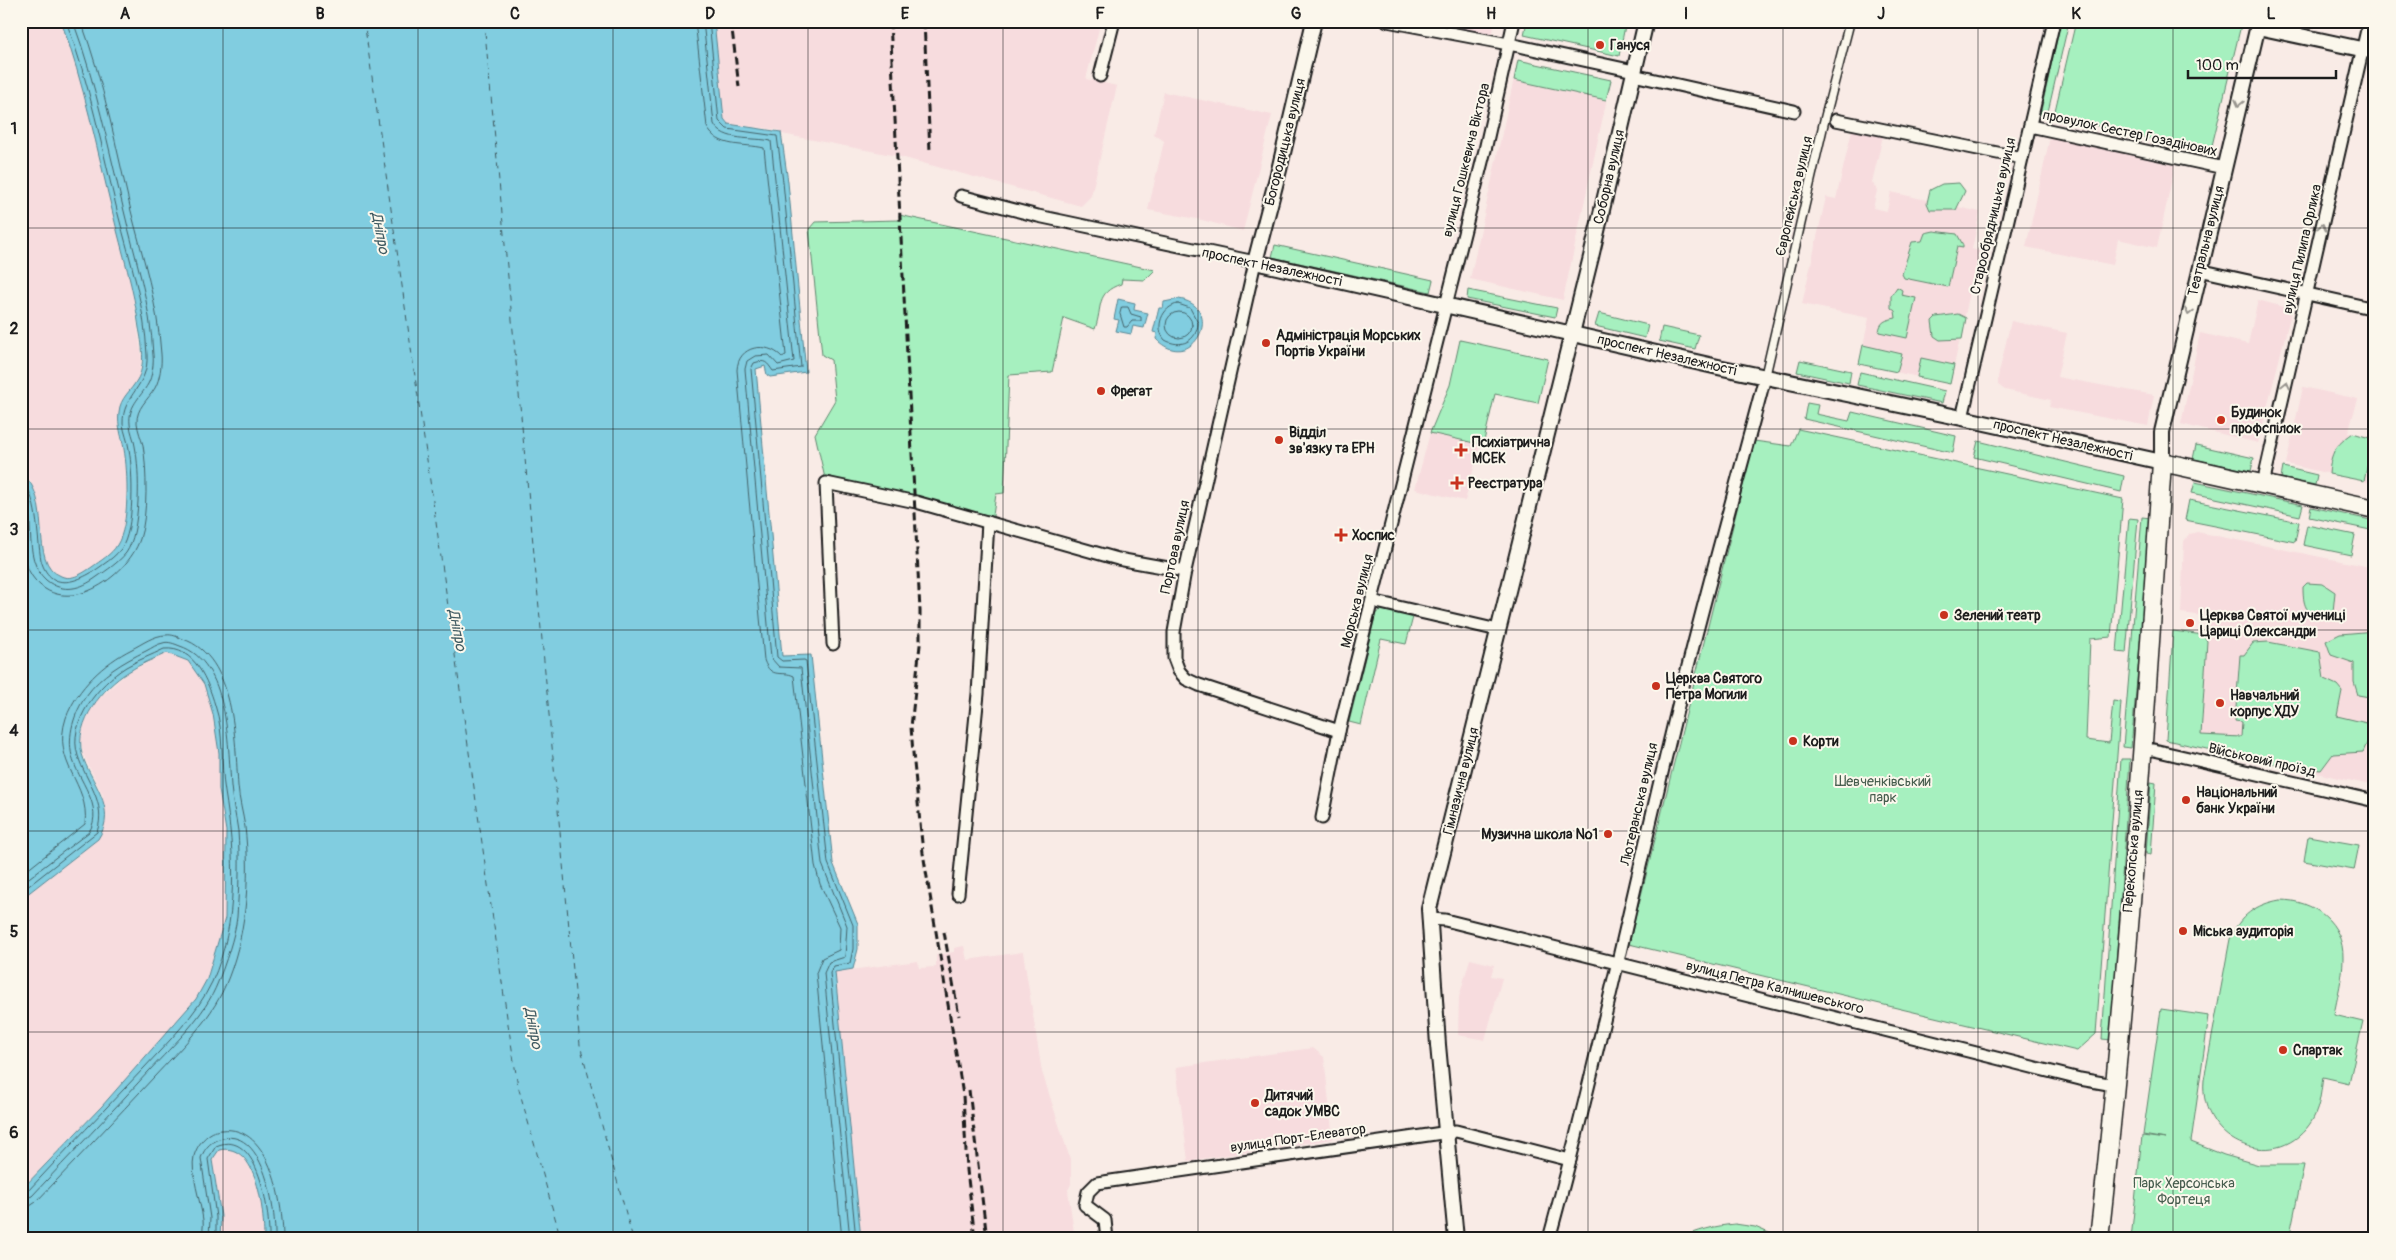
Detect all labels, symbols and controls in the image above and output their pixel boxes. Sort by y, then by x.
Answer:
text: A [120,4,131,24]
text: B [315,4,325,24]
text: C [510,4,520,24]
text: D [705,4,715,24]
text: E [901,4,910,24]
text: F [1095,4,1105,24]
text: G [1291,4,1302,24]
text: H [1486,4,1496,24]
text: I [1684,4,1688,24]
text: J [1877,4,1885,24]
text: K [2071,4,2081,24]
text: L [2266,4,2276,24]
place label: Гануся [1610,37,1650,54]
marker: Гануся [1594,39,1606,51]
scale bar [2188,48,2336,80]
text: 100 m [2196,56,2239,75]
street label: Богородицька вулиця [1261,76,1309,208]
street label: вулиця Гошкевича Віктора [1439,81,1493,239]
one-way arrow [2234,98,2245,107]
street label: провулок Сестер Гозадінових [2041,106,2219,160]
text: 1 [11,119,17,139]
street label: Соборна вулиця [1590,128,1628,226]
street label: Європейська вулиця [1772,134,1816,258]
street label: Старообрядницька вулиця [1967,136,2019,296]
street label: вулиця Пилипа Орлика [2279,182,2325,316]
street label: Театральна вулиця [2184,184,2228,298]
water label: Дніпро [366,210,394,256]
one-way arrow [2316,222,2327,231]
street label: проспект Незалежності [1200,244,1344,290]
one-way arrow [2184,307,2195,316]
text: 2 [10,319,19,339]
place label: Адміністрація Морських Портів України [1276,327,1421,360]
street label: проспект Незалежності [1596,331,1739,379]
marker: Адміністрація Морських Портів України [1260,337,1272,349]
one-way arrow [2280,381,2291,390]
place label: Фрегат [1110,383,1153,400]
marker: Фрегат [1095,385,1107,397]
place label: Будинок профспілок [2231,404,2301,437]
marker: Будинок профспілок [2215,414,2227,426]
street label: проспект Незалежності [1992,416,2135,464]
place label: Відділ зв'язку та ЕРН [1289,424,1375,457]
marker: Відділ зв'язку та ЕРН [1273,434,1285,446]
place label: Психіатрична МСЕК [1472,434,1551,467]
marker: Психіатрична МСЕК [1454,443,1468,457]
place label: Реєстратура [1468,475,1543,492]
marker: Реєстратура [1450,476,1464,490]
street label: Портова вулиця [1157,499,1193,595]
text: 3 [10,520,19,540]
place label: Хоспис [1352,527,1395,544]
marker: Хоспис [1334,528,1348,542]
street label: Морська вулиця [1337,552,1377,650]
water label: Дніпро [443,607,471,653]
place label: Зелений театр [1954,607,2041,624]
place label: Церква Святої мучениці Цариці Олександри [2200,607,2346,640]
marker: Зелений театр [1938,609,1950,621]
marker: Церква Святої мучениці Цариці Олександри [2184,617,2196,629]
place label: Церква Святого Петра Могили [1666,670,1763,703]
marker: Церква Святого Петра Могили [1650,680,1662,692]
place label: Навчальний корпус ХДУ [2230,687,2300,720]
marker: Навчальний корпус ХДУ [2214,697,2226,709]
text: 4 [9,721,19,741]
street label: Гімназична вулиця [1439,725,1483,837]
place label: Корти [1803,733,1839,750]
marker: Корти [1787,735,1799,747]
street label: Військовий проїзд [2207,739,2318,781]
street label: Лютеранська вулиця [1616,741,1661,868]
park label: Шевченківський парк [1835,773,1931,806]
place label: Національний банк України [2196,784,2278,817]
street label: Перекопська вулиця [2119,789,2147,913]
marker: Національний банк України [2180,794,2192,806]
place label: Музична школа №1 [1481,826,1598,843]
marker: Музична школа №1 [1602,828,1614,840]
text: 5 [10,922,19,942]
place label: Міська аудиторія [2193,923,2294,940]
marker: Міська аудиторія [2177,925,2189,937]
street label: вулиця Петра Калнишевського [1684,957,1866,1017]
water label: Дніпро [519,1005,547,1051]
place label: Спартак [2293,1042,2343,1059]
marker: Спартак [2277,1044,2289,1056]
place label: Дитячий садок УМВС [1264,1087,1340,1120]
marker: Дитячий садок УМВС [1249,1097,1261,1109]
street label: вулиця Порт-Елеватор [1229,1120,1367,1156]
text: 6 [9,1123,19,1143]
park label: Парк Херсонська Фортеця [2133,1175,2235,1208]

